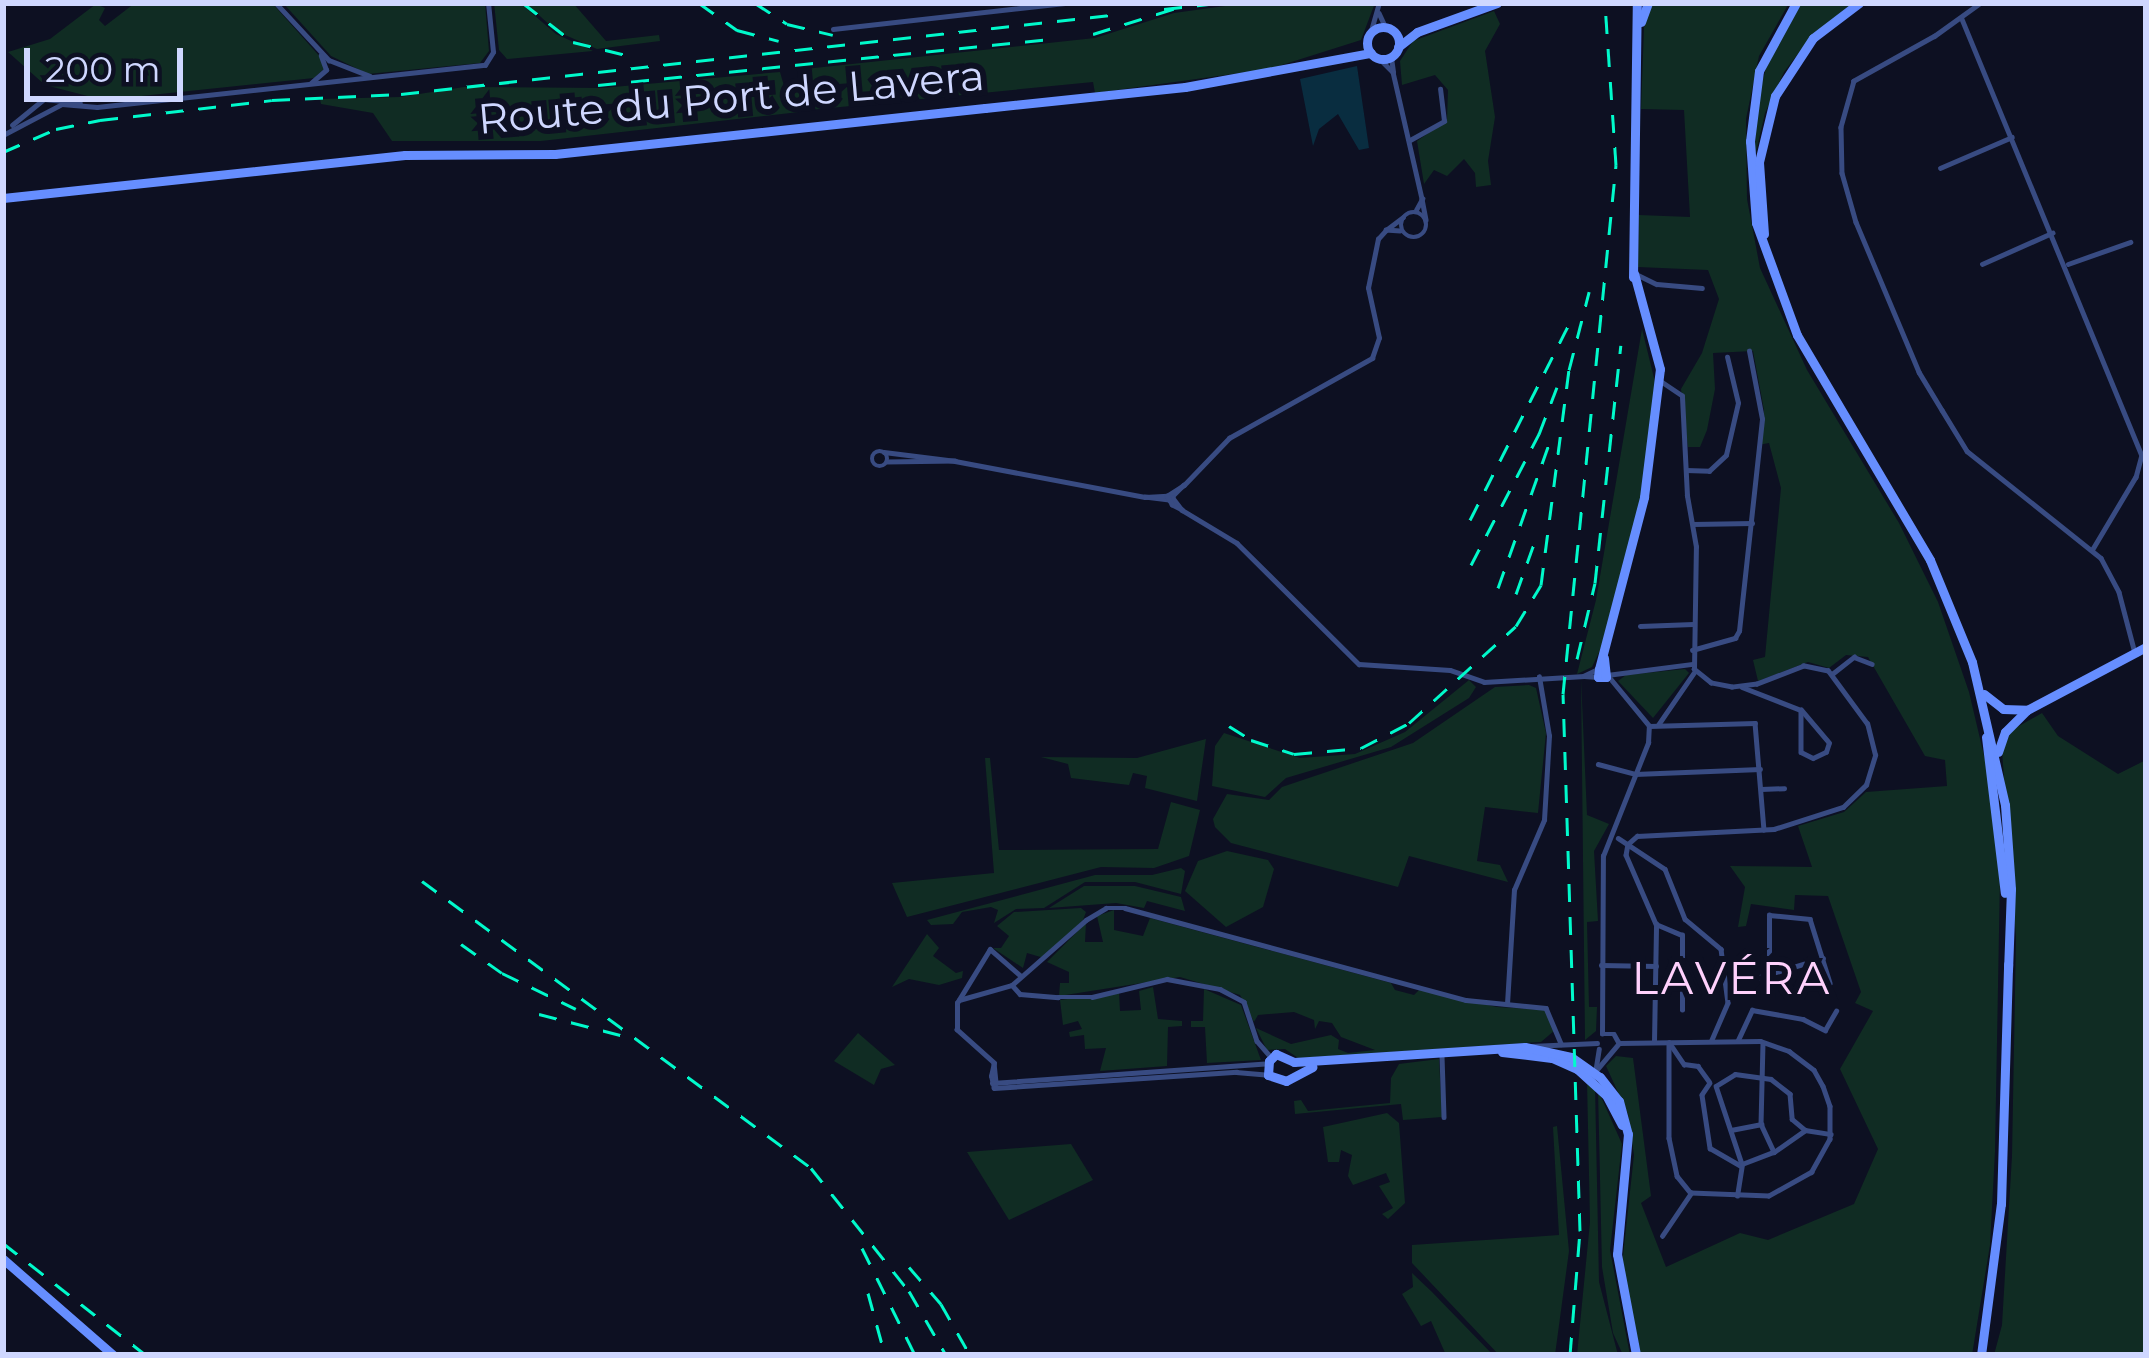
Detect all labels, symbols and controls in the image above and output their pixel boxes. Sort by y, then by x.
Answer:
scale bar [30,24,189,98]
text: 200 m [45,47,161,91]
street label: Route du Port de Lavera [476,50,986,144]
district label: LAVÉRA [1632,951,1832,1005]

